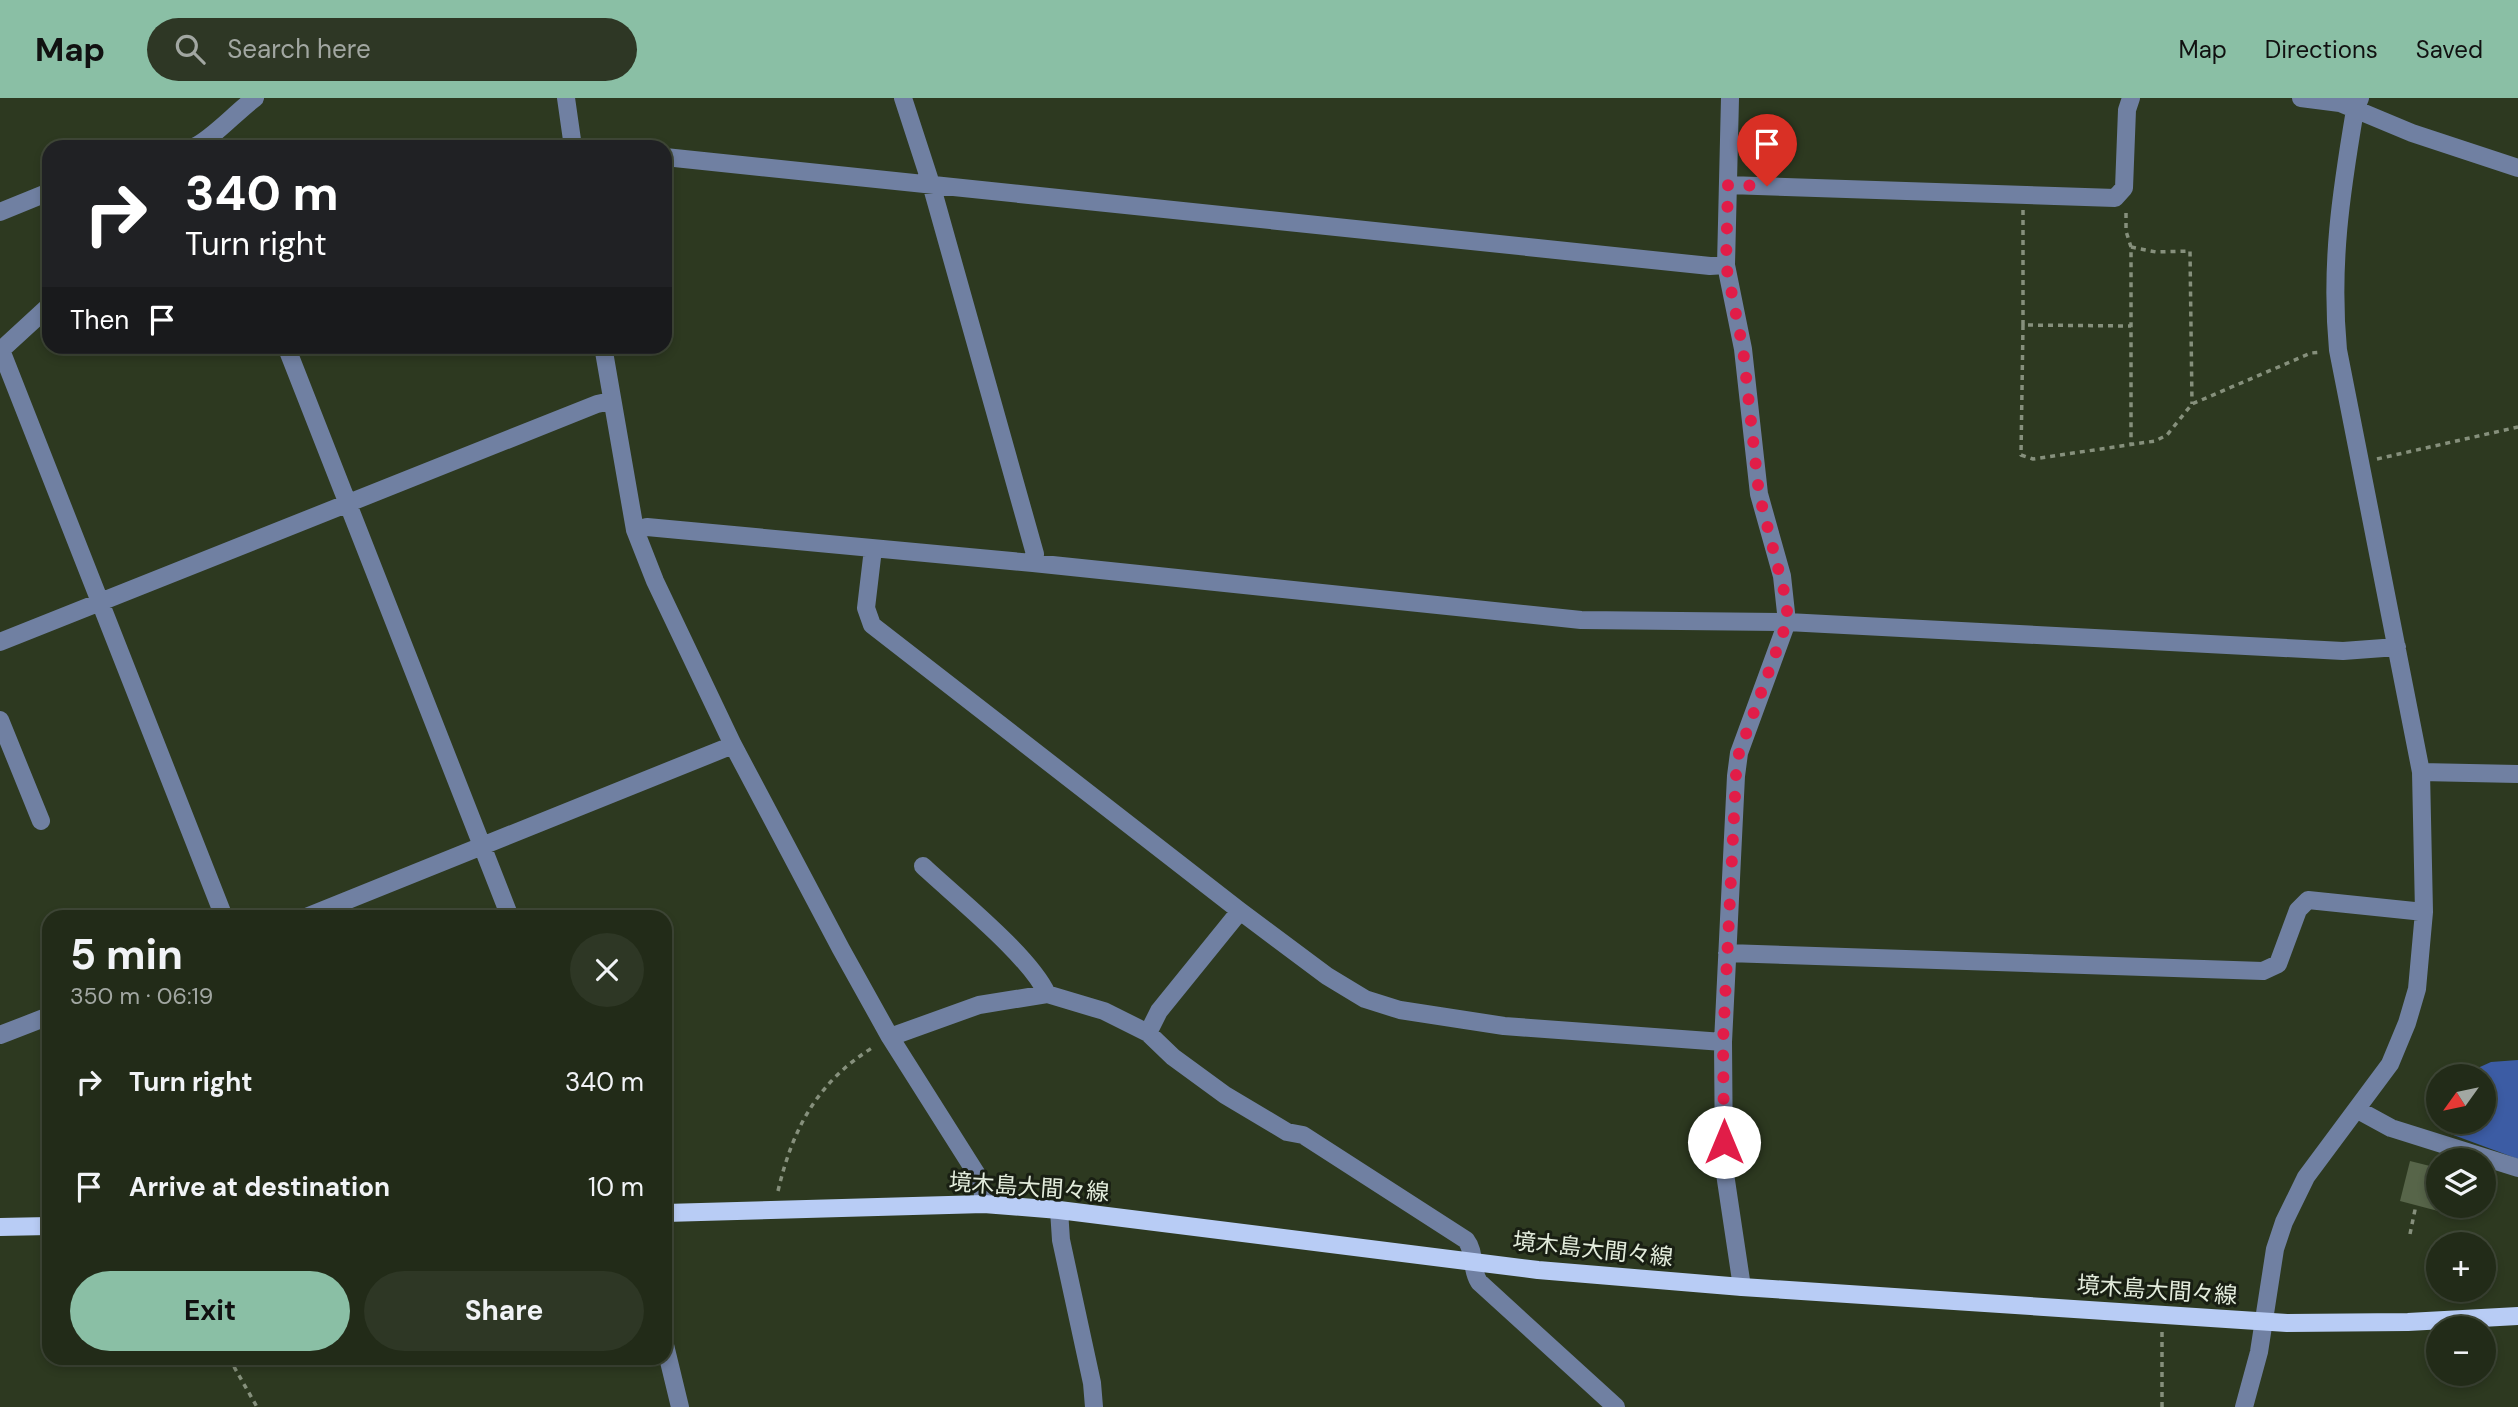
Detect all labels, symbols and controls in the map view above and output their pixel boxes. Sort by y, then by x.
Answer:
search box [147,18,637,81]
text: Map [35,28,105,71]
icon: search [171,30,209,68]
text: Search here [227,32,371,66]
text: Map [2179,34,2227,65]
text: Directions [2265,34,2378,65]
text: Saved [2416,34,2483,65]
pin [1737,114,1797,186]
icon: arrive [1748,125,1786,163]
text: 340 m [185,161,339,225]
icon: right [70,168,161,259]
text: Turn right [185,223,327,265]
icon: arrive [143,301,181,339]
text: Then [70,303,129,337]
text: 5 min [70,927,183,982]
button: close [570,933,644,1007]
text: 350 m · 06:19 [70,981,213,1011]
icon: right [70,1063,108,1101]
north arrow [2426,1064,2496,1134]
map controls [2426,1064,2496,1386]
text: Turn right [129,1065,253,1099]
text: 340 m [565,1065,644,1099]
position arrow [1687,1105,1761,1179]
button: layers [2426,1148,2496,1218]
street label: 境木島大間々線 [948,1166,1110,1208]
icon: arrive [70,1168,108,1206]
text: Arrive at destination [129,1170,390,1204]
text: 10 m [588,1170,644,1204]
street label: 境木島大間々線 [1511,1226,1675,1272]
button: + [2426,1232,2496,1302]
street label: 境木島大間々線 [2076,1269,2238,1311]
button: Exit [70,1271,350,1351]
button: Share [364,1271,644,1351]
button: − [2426,1316,2496,1386]

